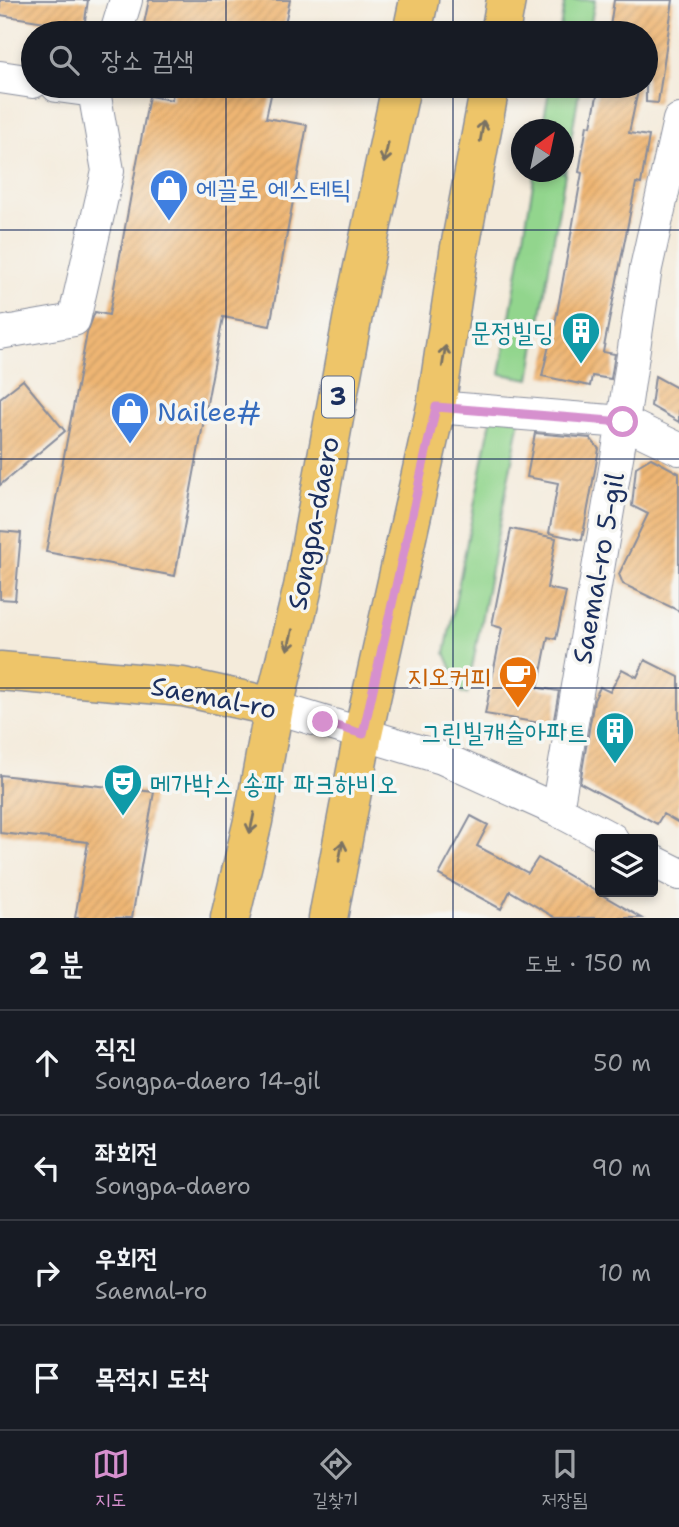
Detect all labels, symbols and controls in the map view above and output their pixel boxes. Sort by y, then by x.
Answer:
search box [21,21,658,98]
icon: search [45,41,83,79]
text: 장소 검색 [101,42,194,77]
north arrow [511,119,574,182]
one-way arrow [476,120,489,143]
one-way arrow [379,141,393,164]
shop icon: 에끌로 에스테틱 [148,167,190,222]
place label: 에끌로 에스테틱 [196,171,351,206]
building icon: 문정빌딩 [560,310,602,365]
place label: 문정빌딩 [470,314,554,349]
one-way arrow [437,345,450,368]
road number: 3 [322,376,354,418]
shop icon: Nailee# [109,390,151,445]
place label: Nailee# [157,394,261,429]
route start [607,406,638,437]
street label: Songpa-daero [279,433,347,613]
street label: Saemal-ro 5-gil [564,469,632,666]
one-way arrow [283,628,296,651]
cafe icon: 지오커피 [497,654,539,709]
place label: 지오커피 [407,658,491,693]
street label: Saemal-ro [148,668,280,726]
route end [307,706,338,737]
building icon: 그린빌캐슬아파트 [594,710,636,765]
place label: 그린빌캐슬아파트 [421,714,588,749]
theatre icon: 메가박스 송파 파크하비오 [102,762,144,817]
place label: 메가박스 송파 파크하비오 [150,766,398,801]
one-way arrow [245,811,259,834]
map controls [595,834,658,897]
button: layers [595,834,658,897]
one-way arrow [334,840,348,863]
text: 2 분 [28,943,83,984]
text: 도보 · 150 m [525,948,651,978]
text: 직진 [95,1030,137,1065]
icon: ahead [28,1044,66,1082]
text: 50 m [593,1048,651,1078]
text: Songpa-daero 14-gil [95,1066,320,1096]
text: 좌회전 [95,1135,158,1170]
icon: left [28,1149,66,1187]
text: 90 m [591,1153,651,1183]
text: Songpa-daero [95,1171,251,1201]
text: 우회전 [95,1240,158,1275]
icon: right [28,1254,66,1292]
text: 10 m [598,1258,651,1288]
text: Saemal-ro [95,1276,207,1306]
icon: arrive [28,1359,66,1397]
text: 목적지 도착 [95,1360,209,1395]
tab: 지도 [92,1445,130,1513]
tab: 길찾기 [313,1445,358,1513]
tab: 저장됨 [542,1445,587,1513]

